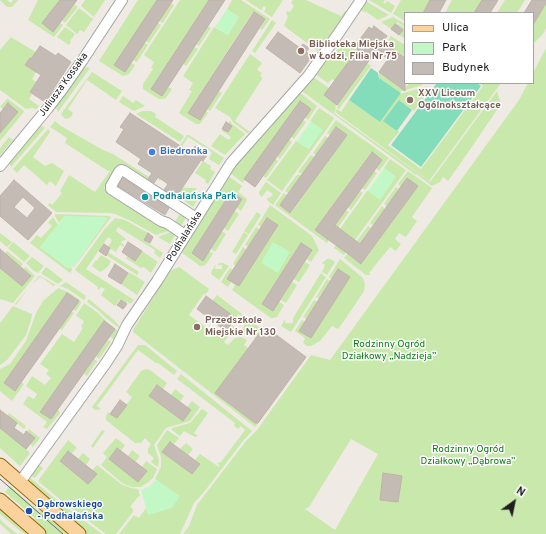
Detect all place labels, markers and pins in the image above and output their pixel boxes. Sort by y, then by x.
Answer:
place label: Biblioteka Miejska w Łodzi, Filia Nr 75 [309,39,397,62]
marker: Biblioteka Miejska w Łodzi, Filia Nr 75 [296,46,306,56]
place label: XXV Liceum Ogólnokształcące [418,88,501,112]
marker: XXV Liceum Ogólnokształcące [405,95,415,105]
place label: Biedronka [160,146,208,158]
marker: Biedronka [147,147,157,157]
place label: Podhalańska Park [153,191,237,203]
marker: Podhalańska Park [140,192,150,202]
place label: Przedszkole Miejskie Nr 130 [205,315,276,338]
marker: Przedszkole Miejskie Nr 130 [192,322,202,332]
place label: Dąbrowskiego - Podhalańska [37,499,103,522]
marker: Dąbrowskiego - Podhalańska [24,506,34,516]

